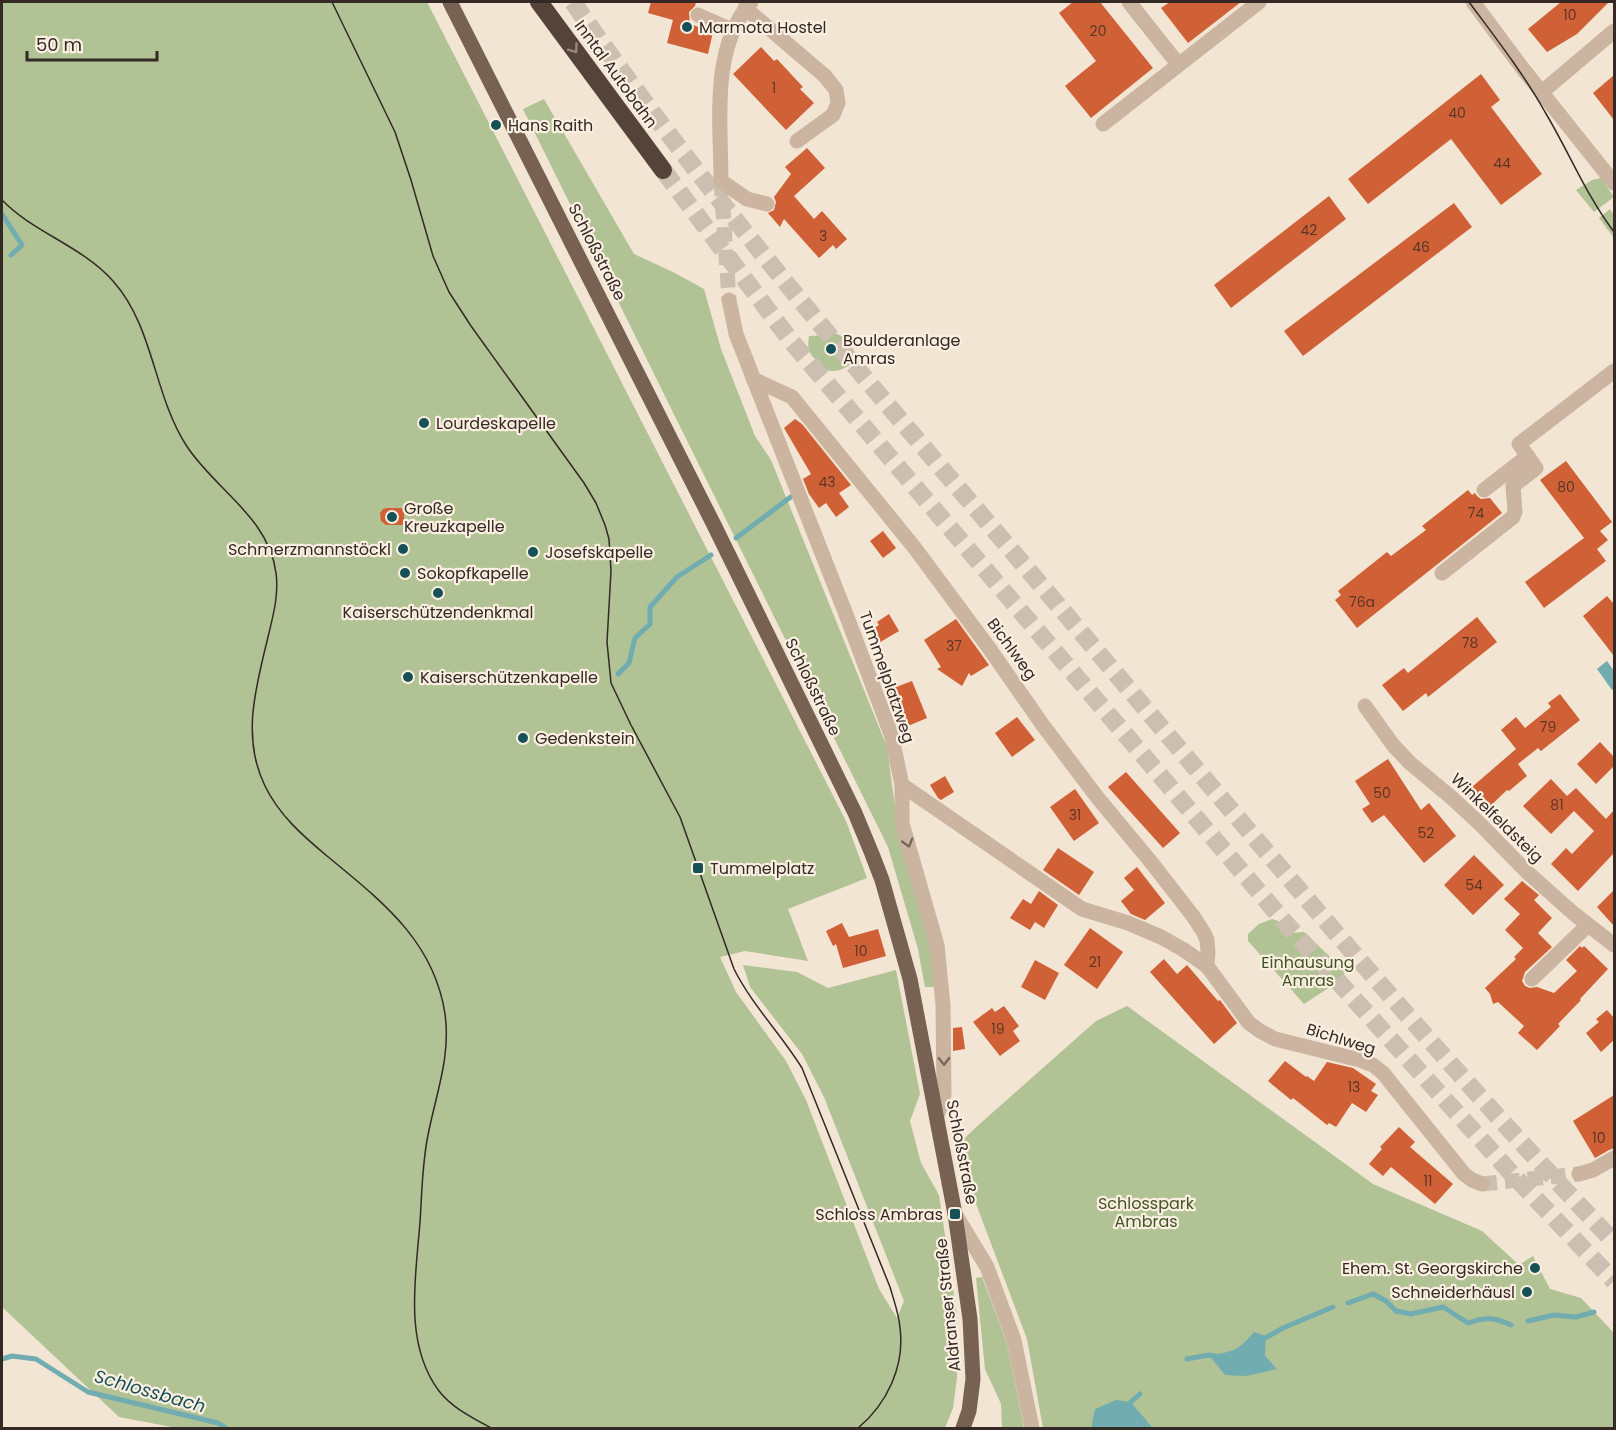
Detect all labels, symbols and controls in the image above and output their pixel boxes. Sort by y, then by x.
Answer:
house number: 10 [1563,5,1577,25]
street label: Inntal Autobahn [569,15,663,133]
place label: Marmota Hostel [699,16,827,39]
marker: Marmota Hostel [680,20,694,34]
house number: 20 [1090,21,1106,41]
scale bar [27,24,158,62]
text: 50 m [36,32,82,57]
one-way arrow [566,42,577,53]
house number: 1 [772,78,776,98]
house number: 40 [1448,103,1466,123]
place label: Hans Raith [508,114,593,137]
marker: Hans Raith [489,118,503,132]
house number: 44 [1493,153,1511,173]
street label: Schloßstraße [563,199,631,305]
house number: 42 [1301,220,1317,240]
house number: 3 [819,226,827,246]
house number: 46 [1412,237,1430,257]
place label: Boulderanlage Amras [843,329,961,370]
marker: Boulderanlage Amras [824,342,838,356]
place label: Lourdeskapelle [436,412,556,435]
marker: Lourdeskapelle [417,416,431,430]
house number: 43 [818,472,836,492]
house number: 80 [1557,477,1575,497]
place label: Große Kreuzkapelle [404,497,505,538]
house number: 74 [1468,503,1484,523]
marker: Große Kreuzkapelle [385,510,399,524]
place label: Schmerzmannstöckl [228,538,391,561]
place label: Josefskapelle [545,541,653,564]
marker: Schmerzmannstöckl [396,542,410,556]
marker: Josefskapelle [526,545,540,559]
place label: Sokopfkapelle [417,562,529,585]
marker: Sokopfkapelle [398,566,412,580]
marker: Kaiserschützendenkmal [431,586,445,600]
house number: 76a [1349,592,1375,612]
place label: Kaiserschützendenkmal [343,601,533,624]
street label: Tummelplatzweg [854,608,920,746]
street label: Bichlweg [982,613,1042,685]
house number: 78 [1462,633,1478,653]
street label: Schloßstraße [779,634,847,740]
house number: 37 [946,636,962,656]
place label: Kaiserschützenkapelle [420,666,598,689]
marker: Kaiserschützenkapelle [401,670,415,684]
house number: 79 [1540,717,1556,737]
place label: Gedenkstein [535,727,635,750]
marker: Gedenkstein [516,731,530,745]
street label: Winkelfeldsteig [1446,768,1548,868]
house number: 50 [1373,783,1391,803]
house number: 81 [1550,795,1564,815]
house number: 31 [1069,805,1081,825]
house number: 52 [1418,823,1434,843]
one-way arrow [901,837,913,848]
place label: Tummelplatz [710,857,814,880]
marker: Tummelplatz [691,861,705,875]
house number: 54 [1465,875,1483,895]
house number: 10 [854,941,868,961]
park label: Einhausung Amras [1261,951,1355,992]
house number: 21 [1089,952,1101,972]
street label: Bichlweg [1303,1018,1379,1060]
house number: 19 [991,1019,1005,1039]
one-way arrow [938,1057,950,1066]
house number: 13 [1348,1077,1360,1097]
street label: Schloßstraße [941,1098,983,1206]
house number: 10 [1592,1128,1606,1148]
house number: 11 [1424,1171,1432,1191]
park label: Schlosspark Ambras [1098,1192,1195,1233]
place label: Schloss Ambras [815,1203,943,1226]
marker: Schloss Ambras [948,1207,962,1221]
street label: Aldranser Straße [930,1237,966,1373]
place label: Ehem. St. Georgskirche [1342,1257,1523,1280]
marker: Ehem. St. Georgskirche [1528,1261,1542,1275]
place label: Schneiderhäusl [1391,1281,1515,1304]
marker: Schneiderhäusl [1520,1285,1534,1299]
water label: Schlossbach [92,1363,208,1419]

